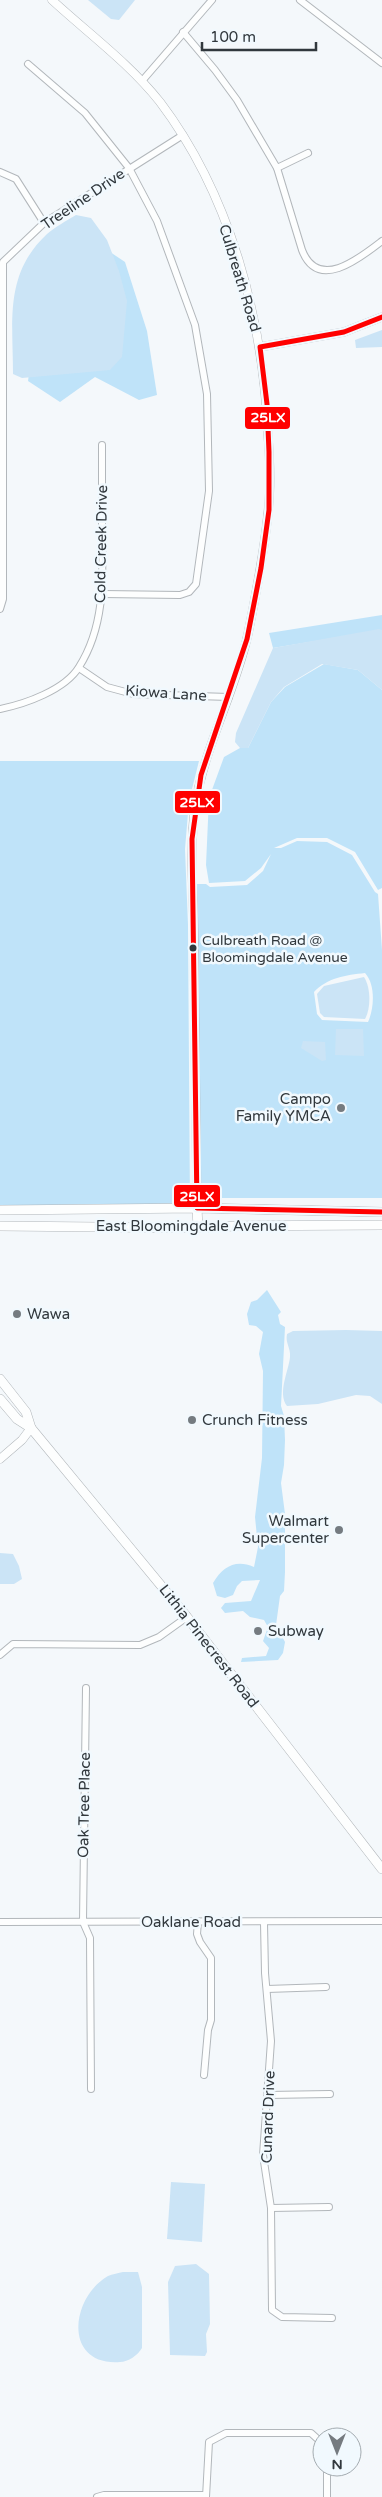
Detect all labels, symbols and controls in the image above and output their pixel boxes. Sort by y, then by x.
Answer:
scale bar [202,20,316,52]
text: 100 m [210,28,256,46]
street label: Treeline Drive [38,165,128,233]
street label: Culbreath Road [215,222,265,334]
line badge: 25LX [244,406,291,430]
text: 25LX [250,409,286,426]
street label: Cold Creek Drive [91,485,111,603]
street label: Kiowa Lane [125,681,207,705]
line badge: 25LX [174,790,221,814]
text: 25LX [179,794,215,811]
place label: Culbreath Road @ Bloomingdale Avenue [202,932,348,966]
marker: Culbreath Road @ Bloomingdale Avenue [188,943,198,953]
place label: Campo Family YMCA [236,1090,331,1125]
marker: Campo Family YMCA [335,1102,347,1114]
line badge: 25LX [173,1184,221,1208]
text: 25LX [179,1188,215,1205]
street label: East Bloomingdale Avenue [96,1217,286,1235]
place label: Wawa [27,1305,70,1323]
marker: Wawa [11,1308,23,1320]
place label: Crunch Fitness [202,1411,308,1429]
marker: Crunch Fitness [186,1414,198,1426]
place label: Walmart Supercenter [242,1512,329,1547]
marker: Walmart Supercenter [333,1524,345,1536]
street label: Lithia Pinecrest Road [155,1581,263,1711]
place label: Subway [268,1622,324,1640]
marker: Subway [252,1625,264,1637]
street label: Oak Tree Place [74,1752,94,1858]
street label: Oaklane Road [141,1913,241,1931]
street label: Cunard Drive [257,2070,279,2164]
north arrow [312,2427,362,2477]
text: N [331,2456,343,2473]

